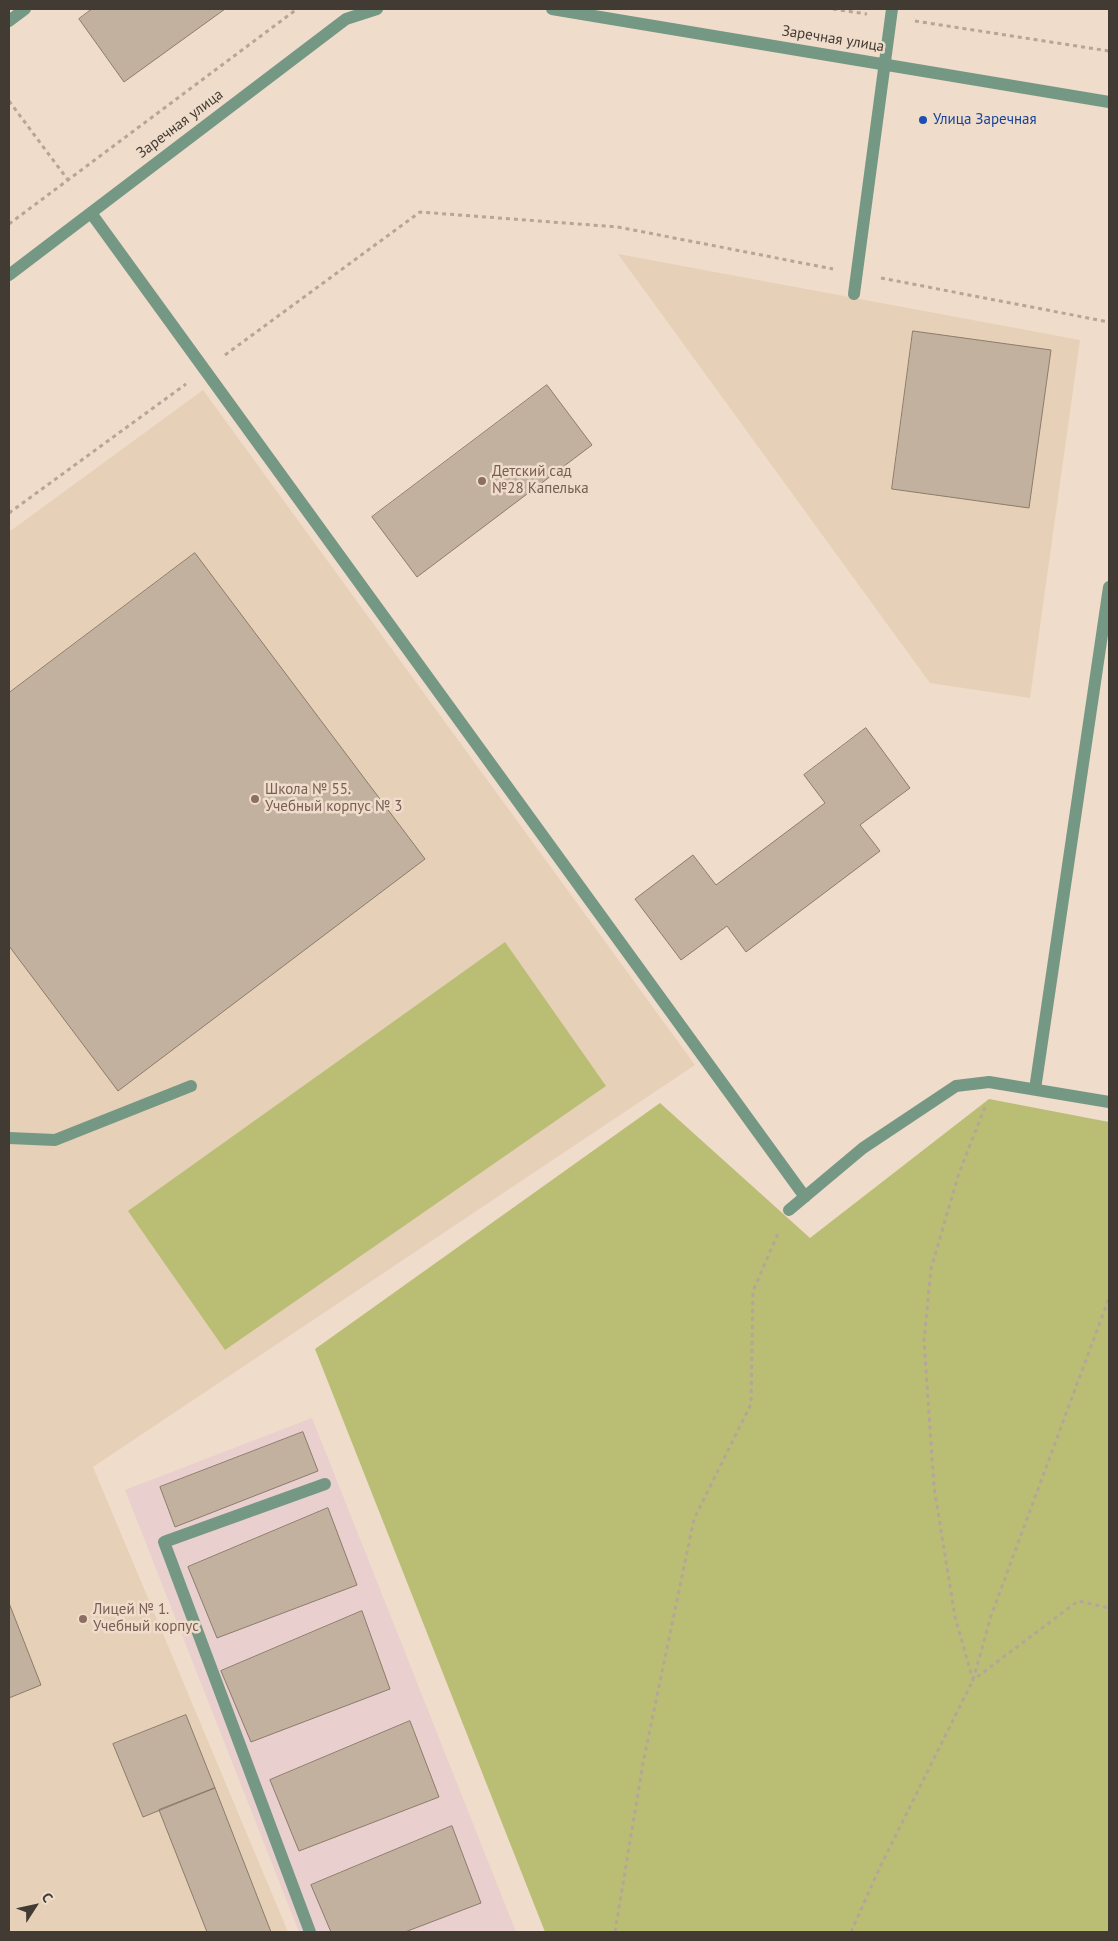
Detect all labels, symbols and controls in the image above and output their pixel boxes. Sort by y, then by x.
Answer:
street label: Заречная улица [780,22,886,56]
street label: Заречная улица [133,86,227,162]
place label: Улица Заречная [933,111,1037,129]
marker: Улица Заречная [917,114,929,126]
place label: Детский сад №28 Капелька [492,463,589,498]
marker: Детский сад №28 Капелька [476,475,488,487]
place label: Школа № 55. Учебный корпус № 3 [265,781,403,816]
marker: Школа № 55. Учебный корпус № 3 [249,793,261,805]
place label: Лицей № 1. Учебный корпус [93,1601,199,1636]
marker: Лицей № 1. Учебный корпус [77,1613,89,1625]
north arrow [10,1881,60,1931]
text: С [38,1889,57,1906]

